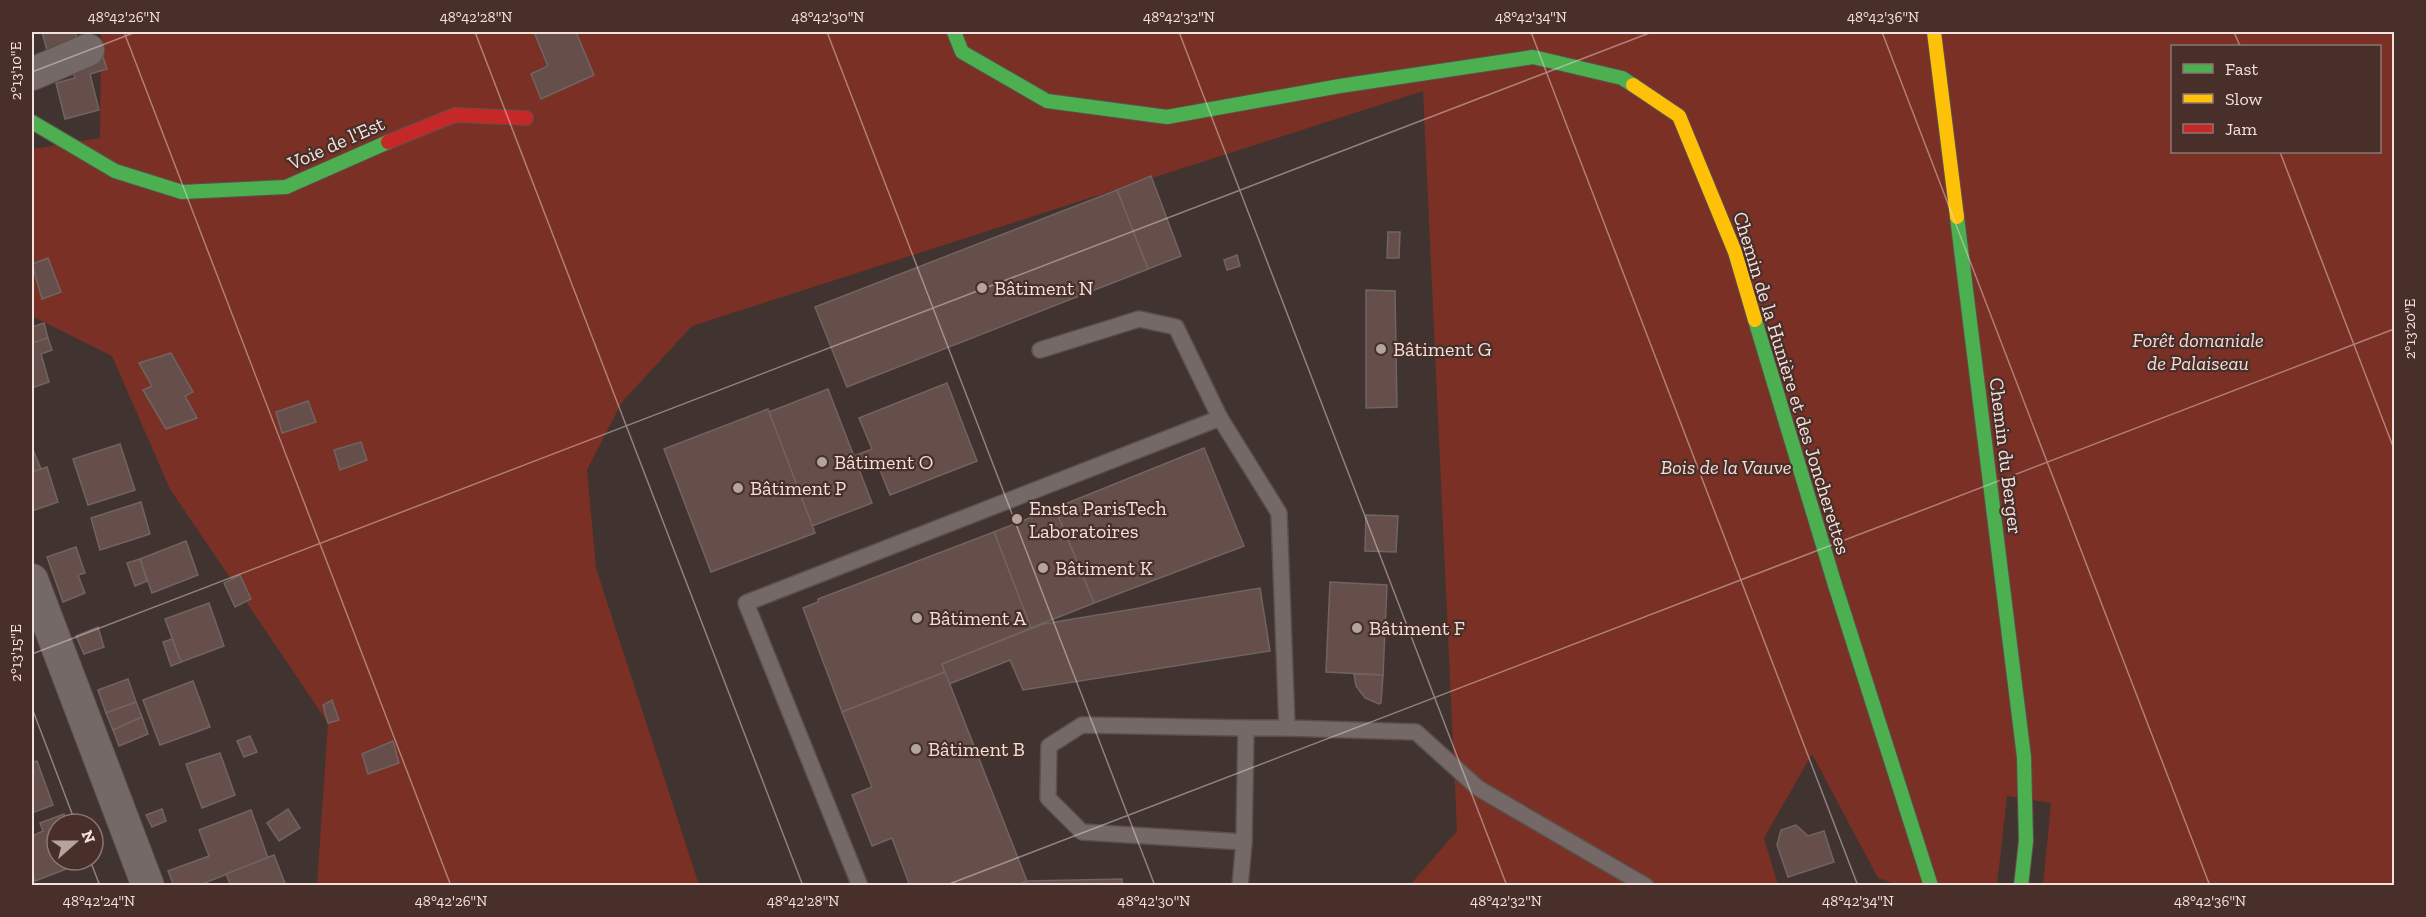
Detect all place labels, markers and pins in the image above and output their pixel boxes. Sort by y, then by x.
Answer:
place label: Bâtiment N [994,276,1094,300]
marker: Bâtiment N [975,281,989,295]
place label: Bâtiment G [1393,337,1492,361]
marker: Bâtiment G [1374,342,1388,356]
place label: Bâtiment O [834,450,933,474]
marker: Bâtiment O [815,455,829,469]
place label: Bâtiment P [750,476,846,500]
marker: Bâtiment P [731,481,745,495]
place label: Ensta ParisTech Laboratoires [1029,496,1168,543]
marker: Ensta ParisTech Laboratoires [1010,512,1024,526]
place label: Bâtiment K [1055,556,1153,580]
marker: Bâtiment K [1036,561,1050,575]
place label: Bâtiment A [929,606,1027,630]
marker: Bâtiment A [910,611,924,625]
place label: Bâtiment F [1369,616,1465,640]
marker: Bâtiment F [1350,621,1364,635]
place label: Bâtiment B [928,737,1025,761]
marker: Bâtiment B [909,742,923,756]

